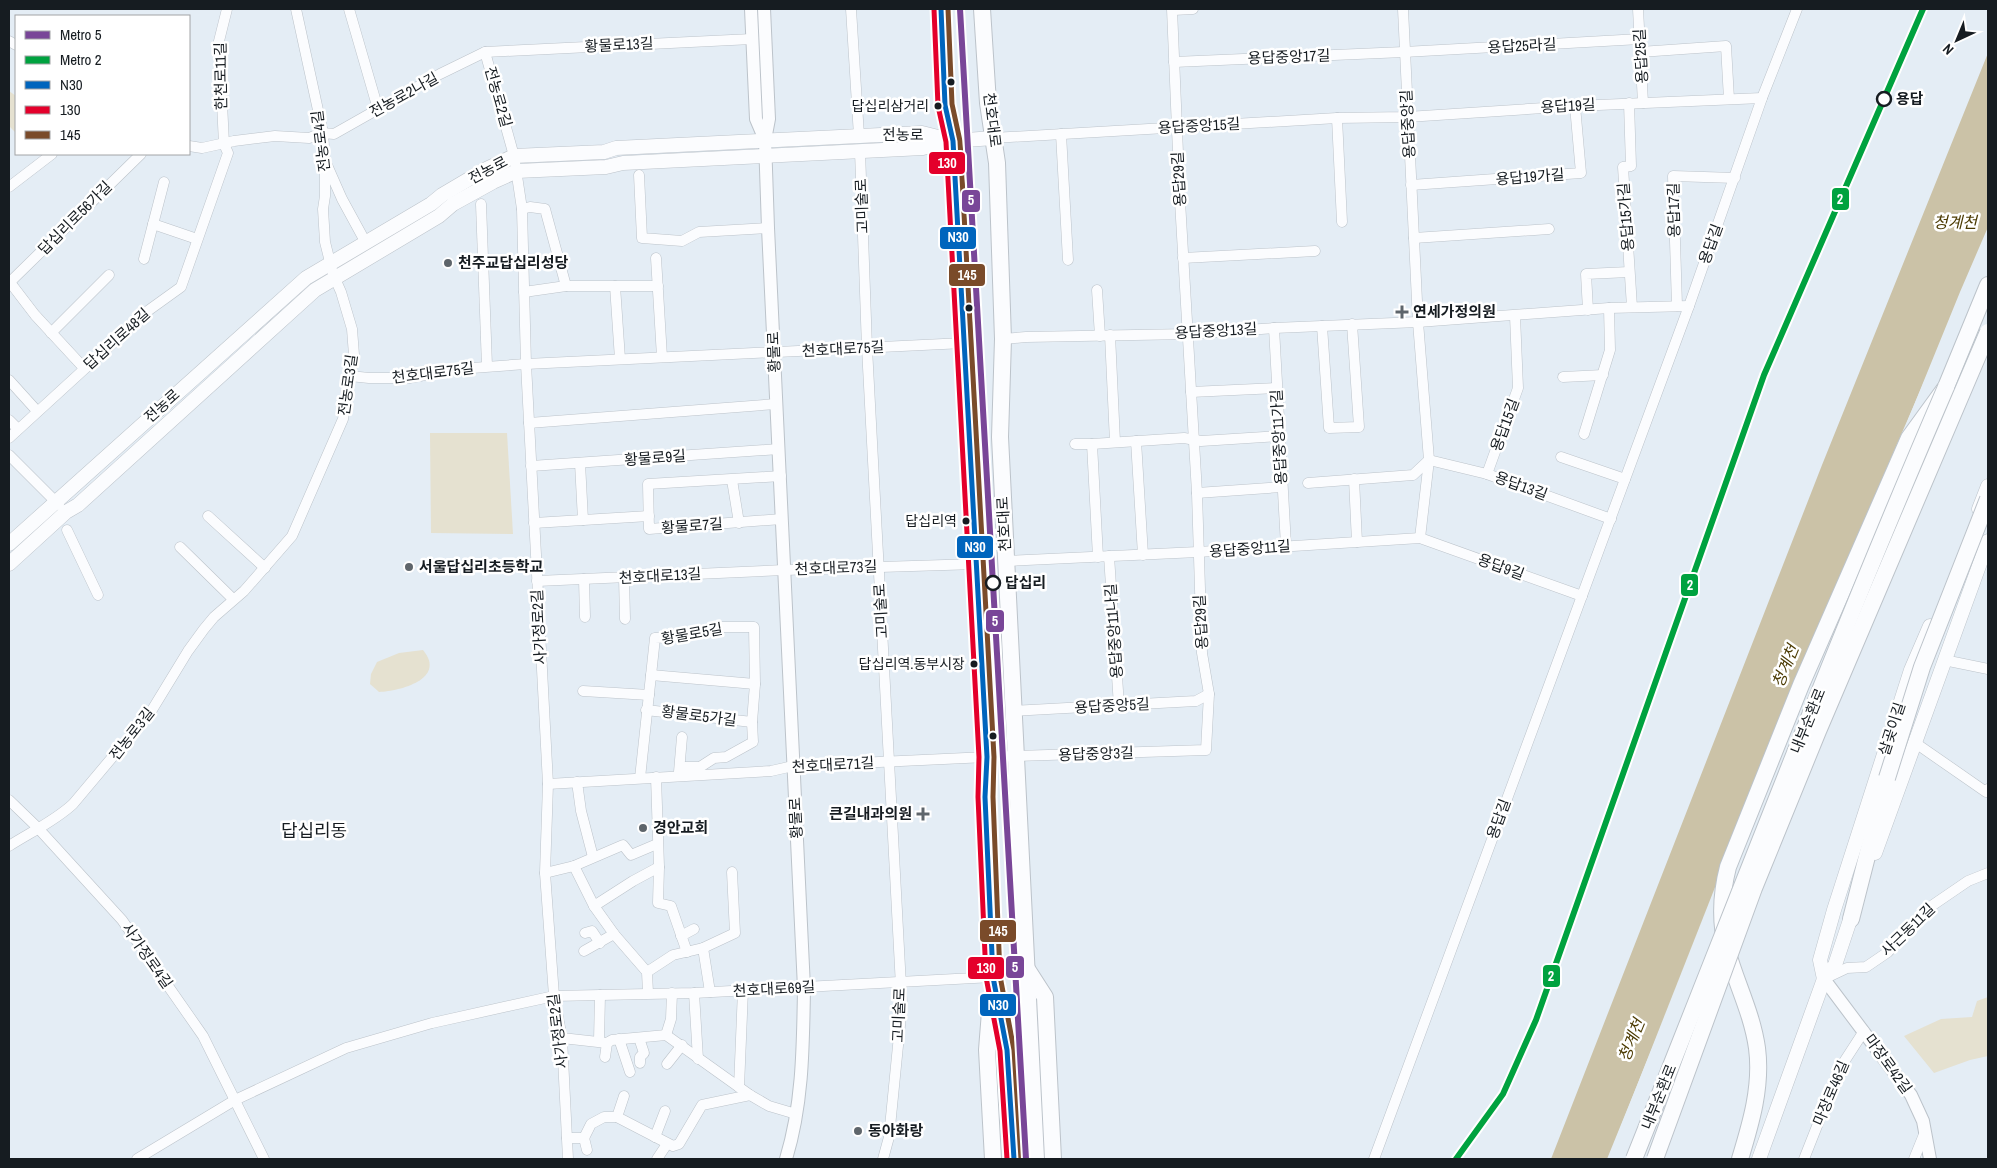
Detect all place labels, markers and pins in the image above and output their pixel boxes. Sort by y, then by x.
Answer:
unlabelled marker [946,77,956,87]
place label: 용답 [1896,88,1924,109]
marker: 용답 [1876,91,1892,107]
place label: 답십리삼거리 [852,97,929,115]
marker: 답십리삼거리 [933,101,943,111]
place label: 천주교답십리성당 [458,252,569,273]
marker: 천주교답십리성당 [442,257,454,269]
place label: 연세가정의원 [1413,301,1496,322]
unlabelled marker [964,303,974,313]
marker: 연세가정의원 [1395,305,1409,319]
place label: 답십리역 [905,512,957,530]
marker: 답십리역 [961,516,971,526]
place label: 서울답십리초등학교 [419,556,543,577]
marker: 서울답십리초등학교 [403,561,415,573]
place label: 답십리 [1005,572,1046,593]
marker: 답십리 [985,575,1001,591]
place label: 답십리역.동부시장 [859,655,965,673]
marker: 답십리역.동부시장 [969,659,979,669]
unlabelled marker [988,731,998,741]
place label: 큰길내과의원 [829,803,912,824]
marker: 큰길내과의원 [916,807,930,821]
place label: 경안교회 [653,817,708,838]
marker: 경안교회 [637,822,649,834]
place label: 동아화랑 [868,1120,923,1141]
marker: 동아화랑 [852,1125,864,1137]

